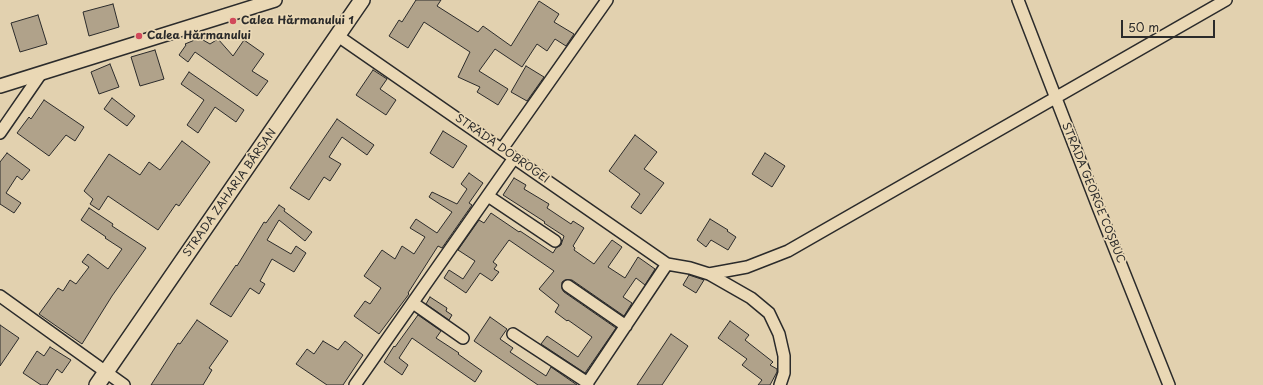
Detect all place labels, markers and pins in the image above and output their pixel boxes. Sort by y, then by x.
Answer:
place label: Calea Hărmanului 1 [241,14,354,28]
marker: Calea Hărmanului 1 [228,16,238,26]
place label: Calea Hărmanului [147,29,251,43]
marker: Calea Hărmanului [134,31,144,41]

